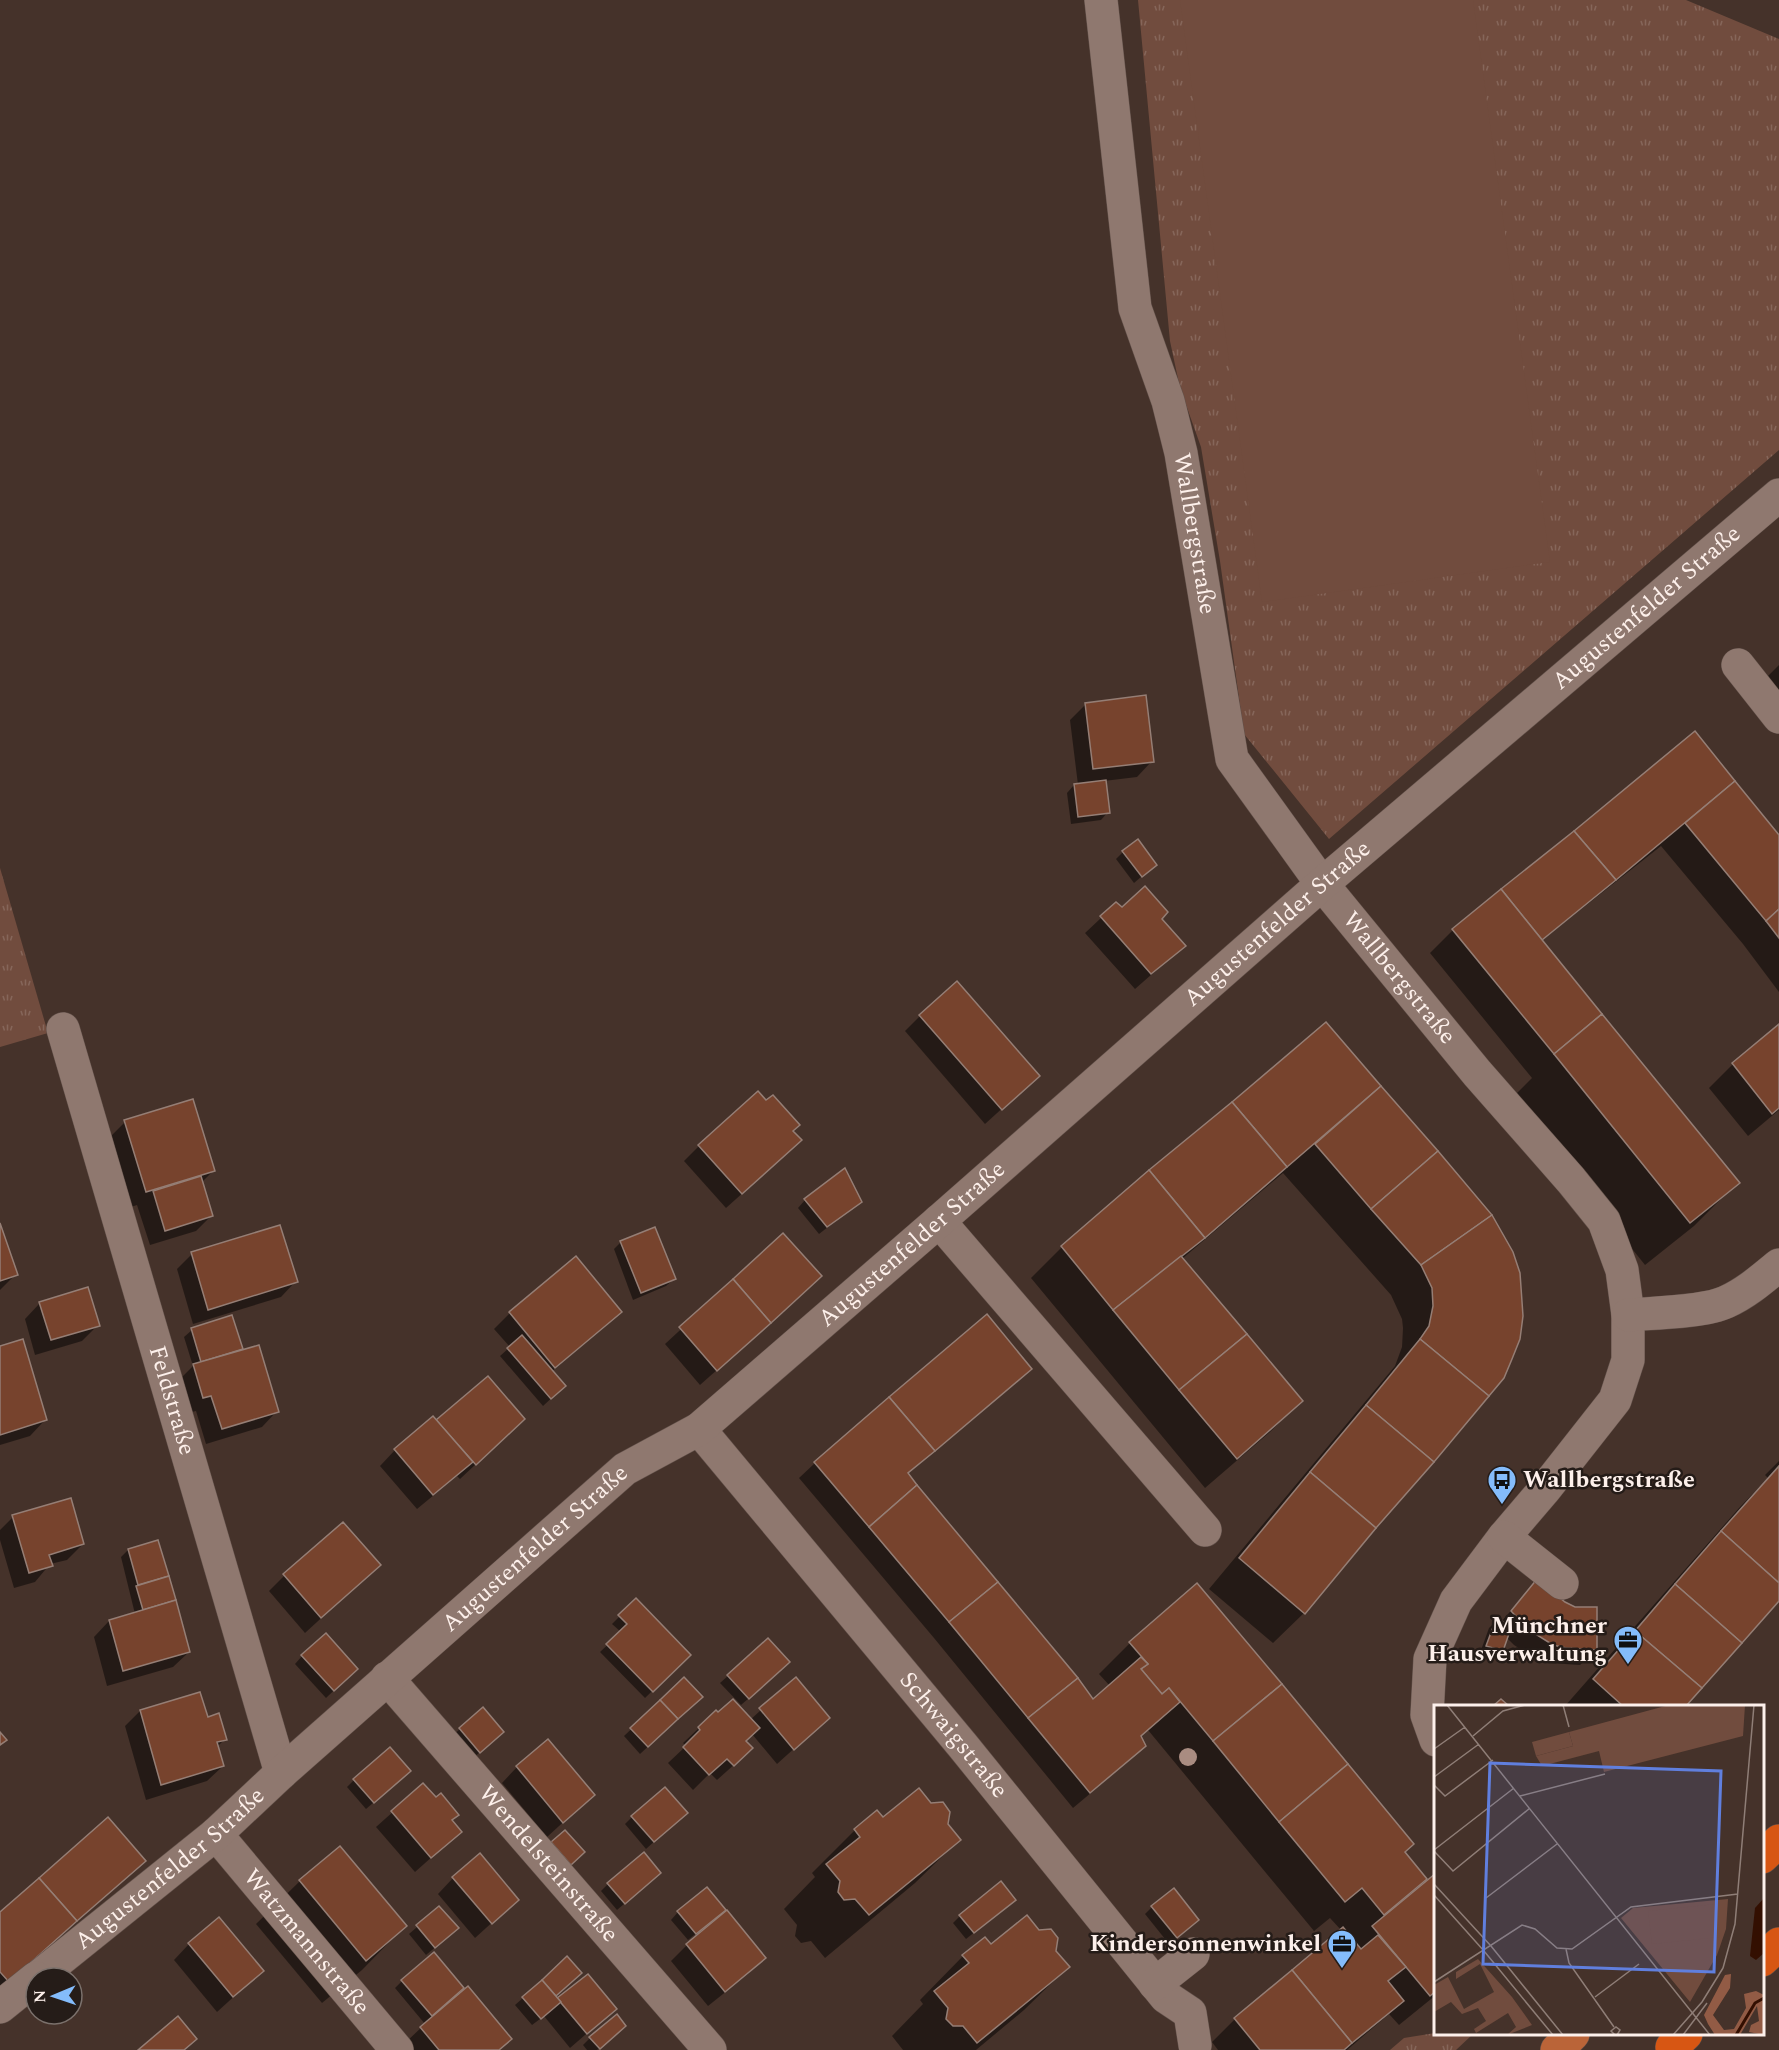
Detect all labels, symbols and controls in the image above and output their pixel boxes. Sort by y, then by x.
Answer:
street label: Wallbergstraße [1163,450,1226,617]
street label: Augustenfelder Straße [1544,517,1749,699]
street label: Augustenfelder Straße [1176,832,1379,1016]
street label: Wallbergstraße [1334,904,1465,1052]
street label: Augustenfelder Straße [810,1152,1014,1336]
street label: Feldstraße [139,1341,205,1460]
street label: Augustenfelder Straße [434,1456,636,1641]
place label: Wallbergstraße [1523,1462,1695,1498]
bus stop icon: Wallbergstraße [1486,1464,1518,1506]
place label: Münchner Hausverwaltung [1428,1608,1608,1672]
office icon: Münchner Hausverwaltung [1612,1624,1644,1666]
street label: Schwaigstraße [890,1664,1017,1806]
inset map [1434,1705,1764,2035]
street label: Wendelsteinstraße [469,1777,627,1951]
street label: Augustenfelder Straße [67,1779,273,1959]
street label: Watzmannstraße [234,1861,379,2023]
place label: Kindersonnenwinkel [1090,1926,1321,1962]
office icon: Kindersonnenwinkel [1326,1928,1358,1970]
north arrow [24,1966,84,2026]
text: N [28,1990,52,2003]

